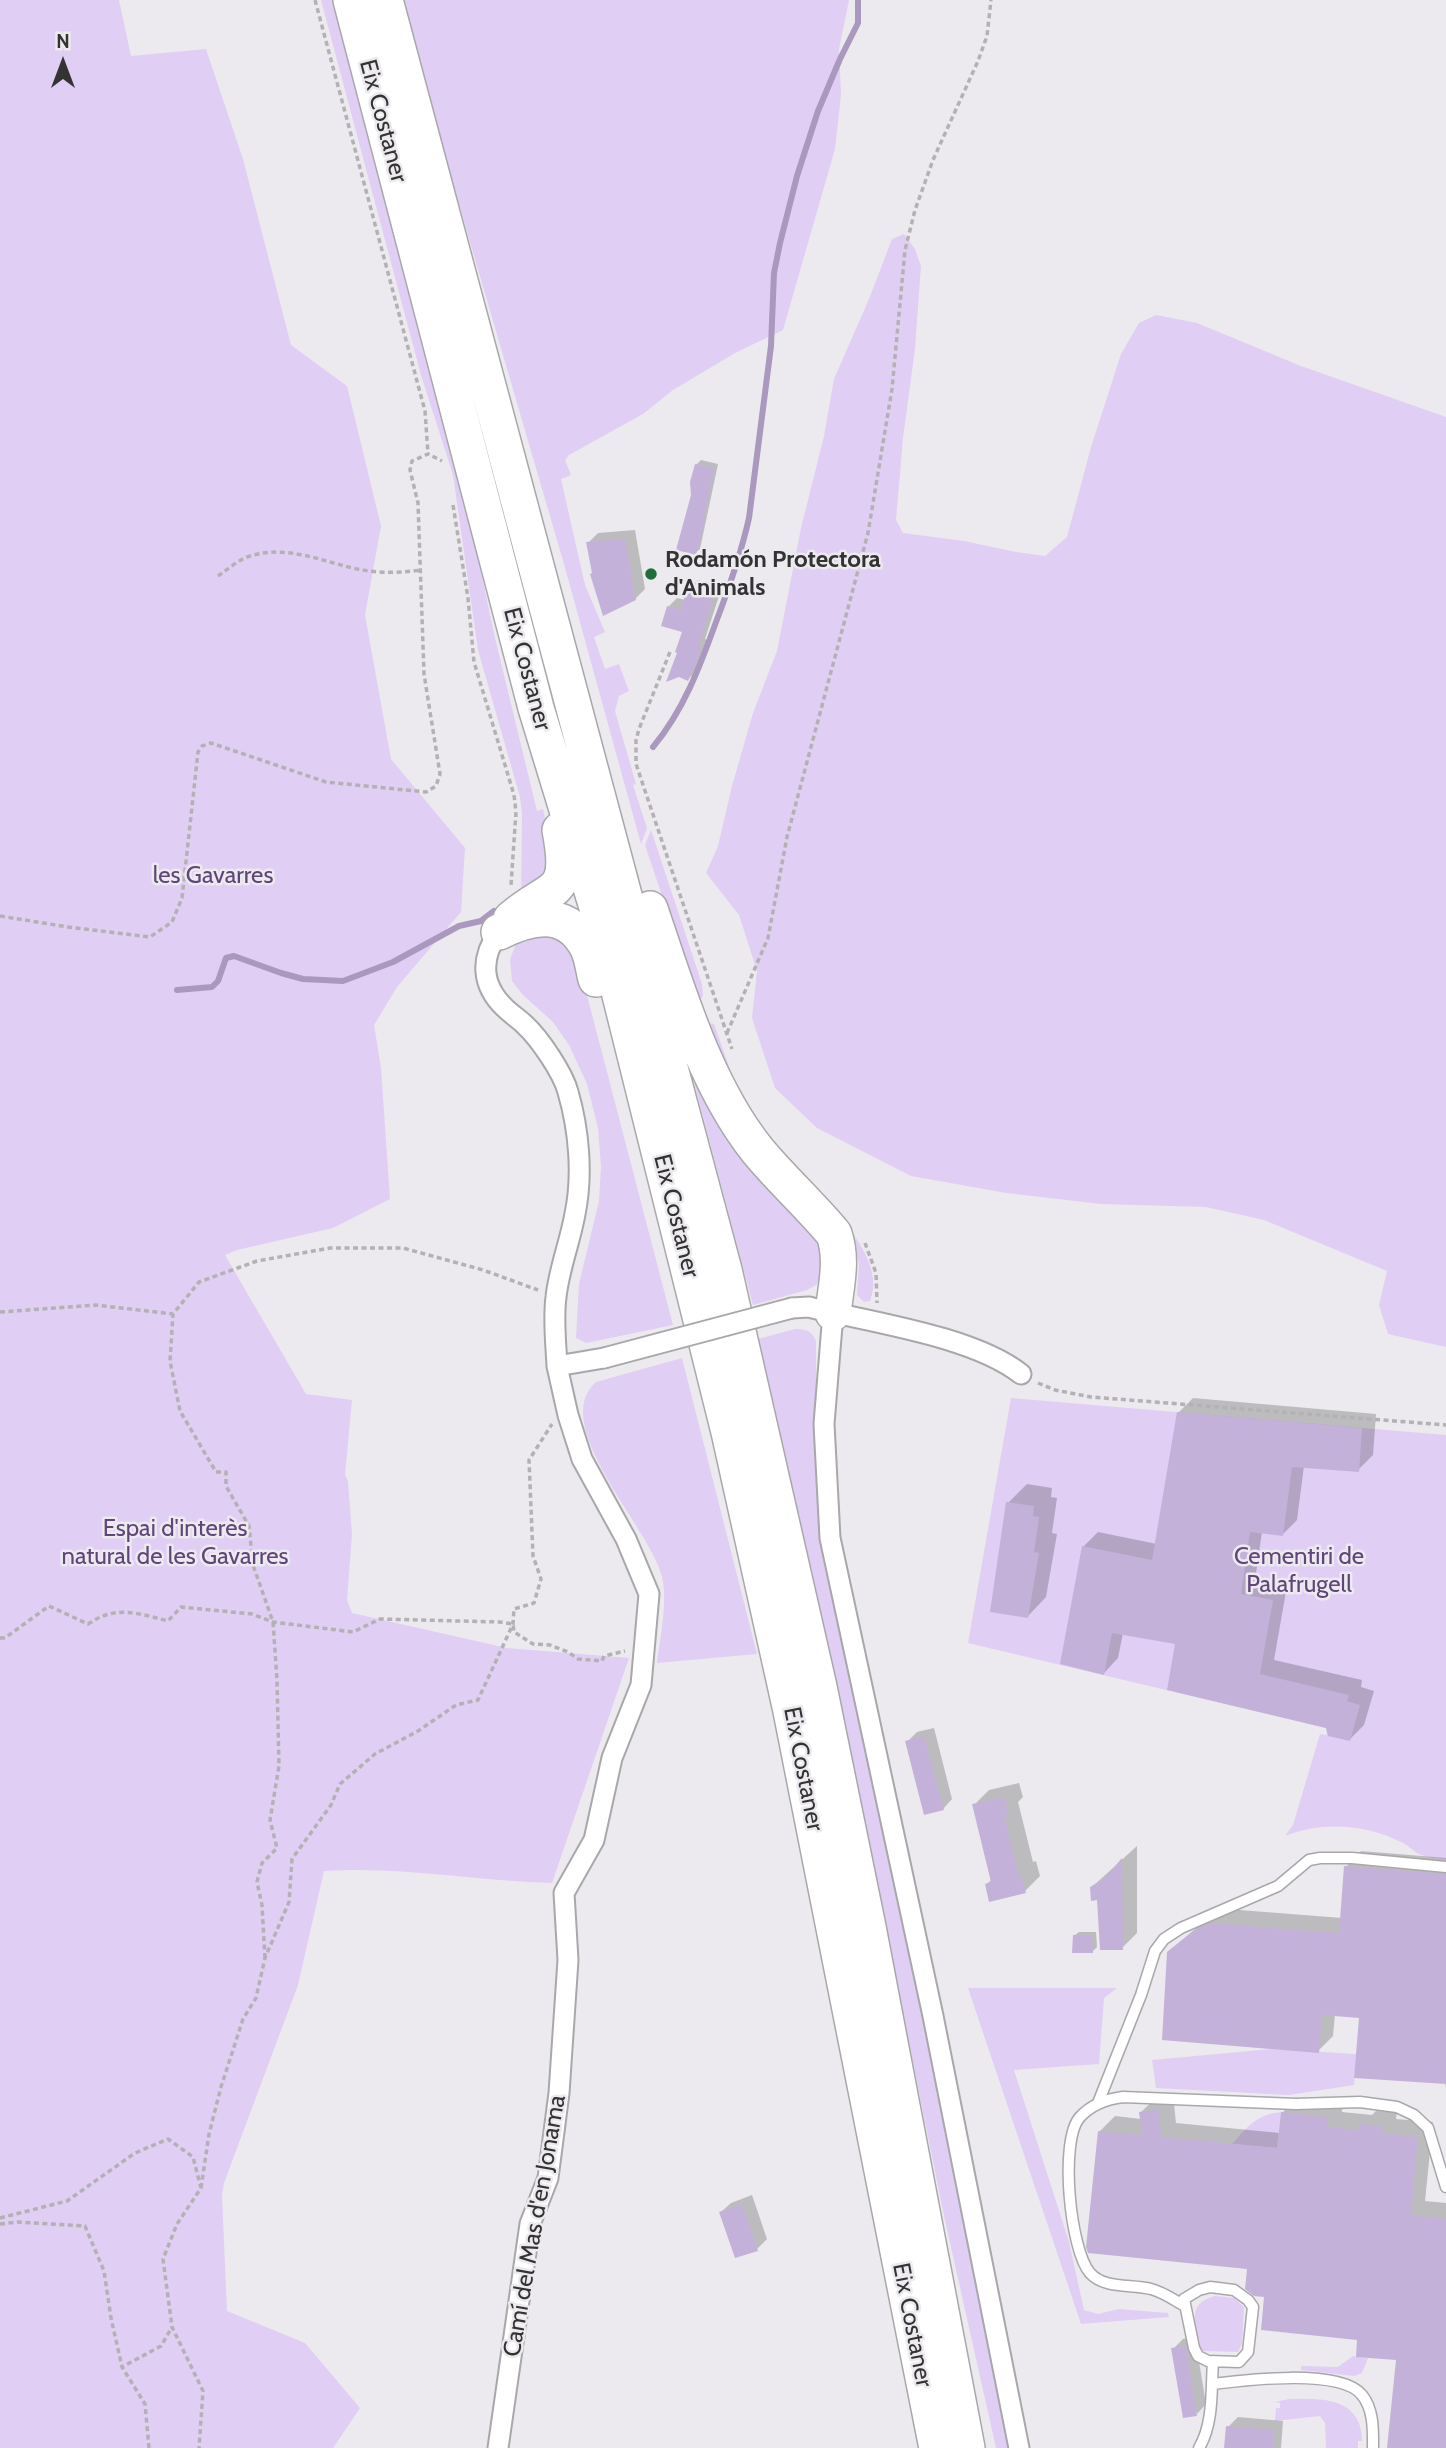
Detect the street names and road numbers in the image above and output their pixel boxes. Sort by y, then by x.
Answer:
street label: Eix Costaner [353,56,413,186]
street label: Eix Costaner [497,604,557,734]
street label: Eix Costaner [647,1151,705,1281]
street label: Eix Costaner [777,1704,829,1834]
street label: Camí del Mas d'en Jonama [498,2093,572,2359]
street label: Eix Costaner [886,2260,938,2390]

